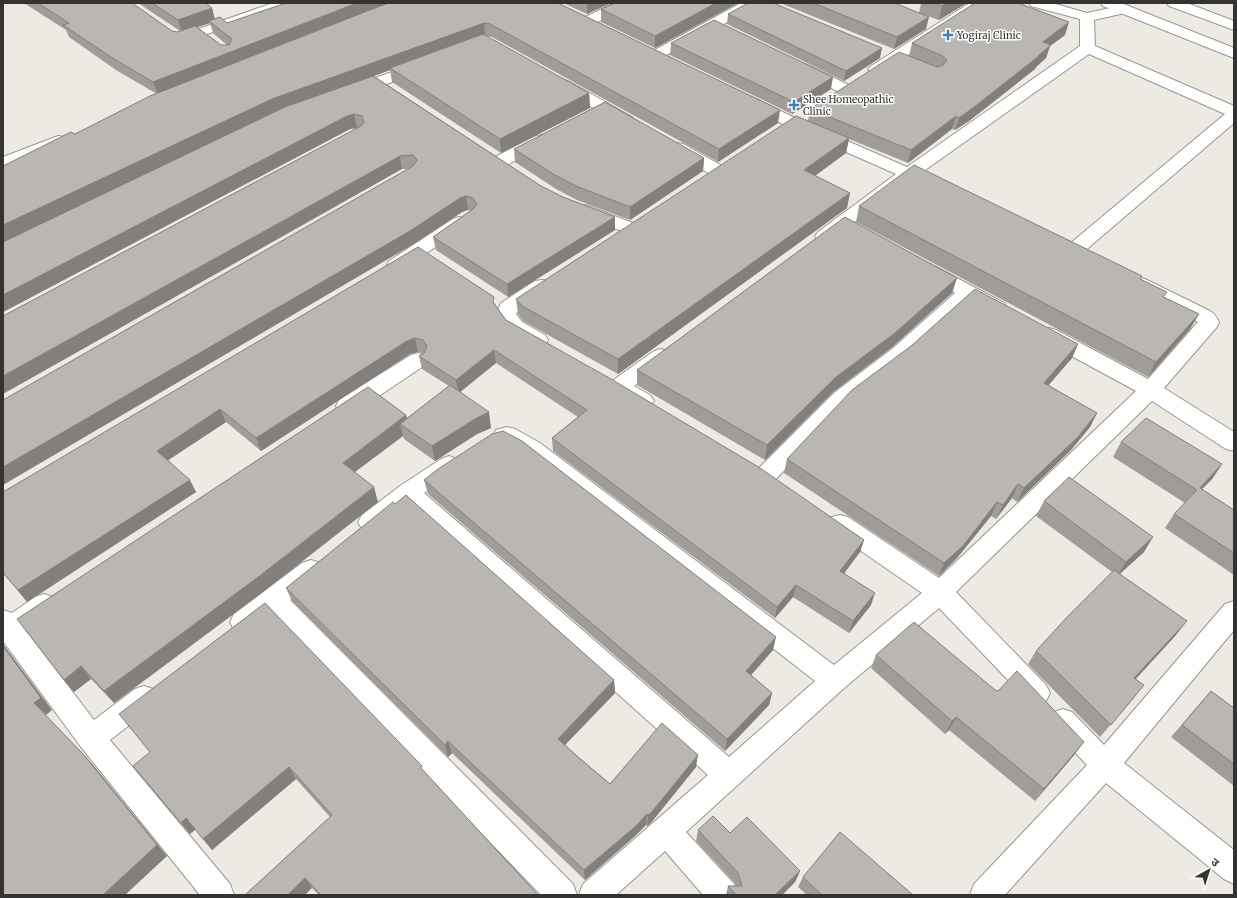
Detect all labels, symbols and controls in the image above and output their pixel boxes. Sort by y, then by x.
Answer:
marker: Yogiraj Clinic [942,29,954,41]
place label: Yogiraj Clinic [956,29,1021,42]
place label: Shee Homeopathic Clinic [803,93,894,118]
marker: Shee Homeopathic Clinic [788,99,800,111]
north arrow [1189,850,1229,890]
text: उ [1208,855,1223,870]

